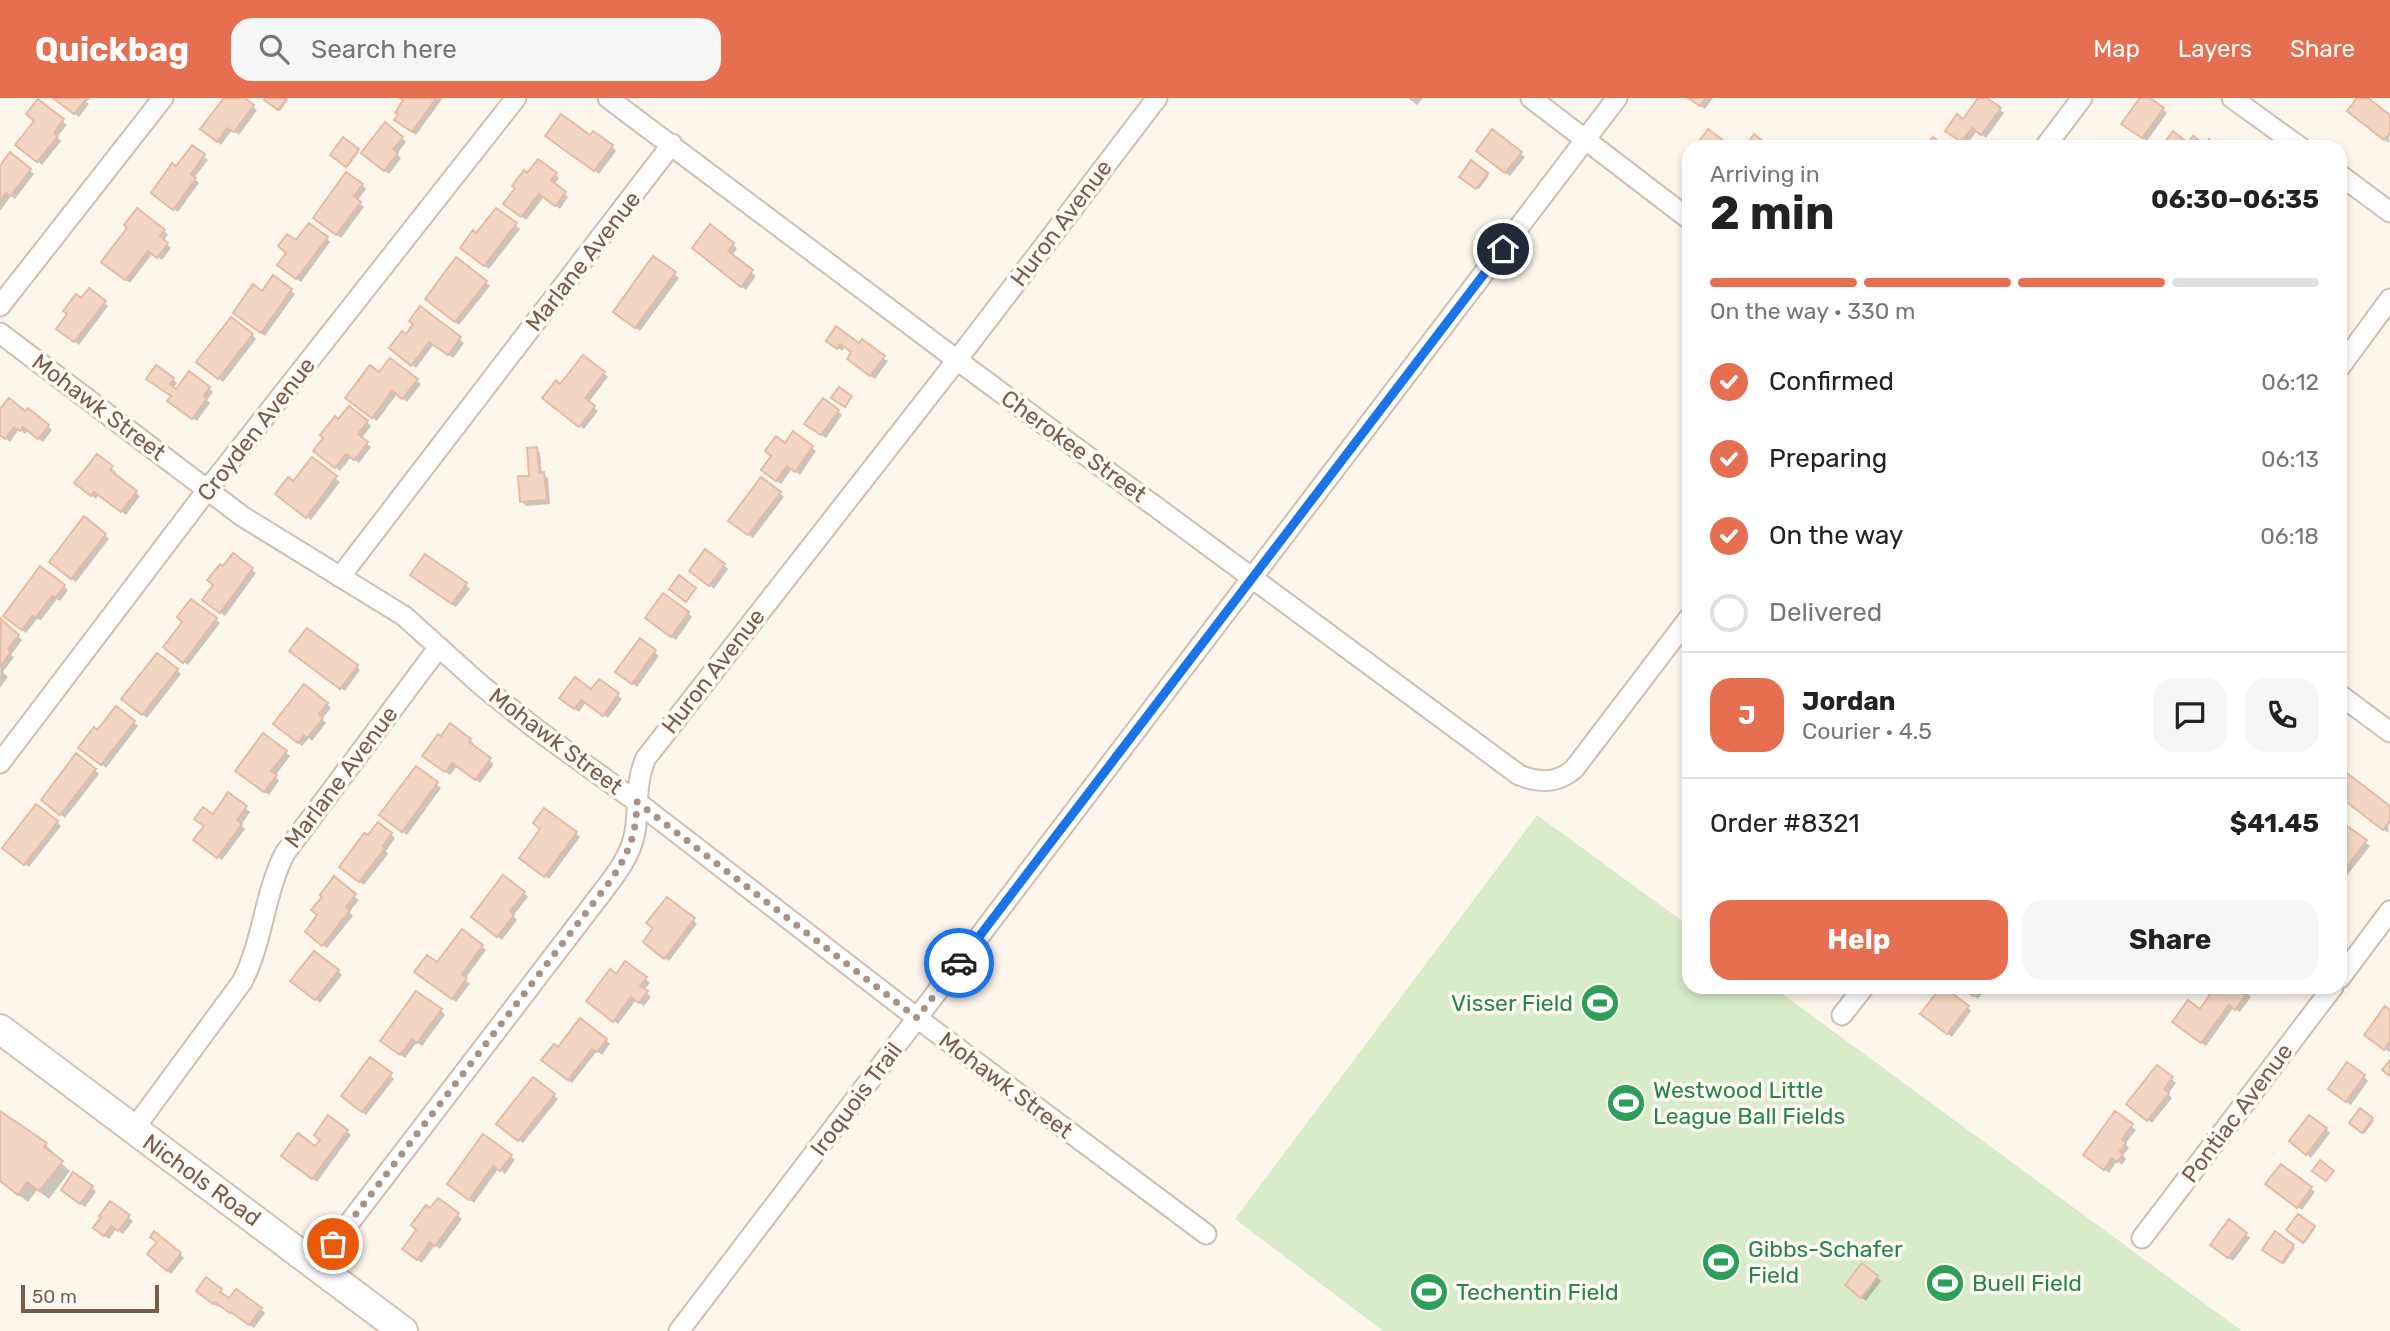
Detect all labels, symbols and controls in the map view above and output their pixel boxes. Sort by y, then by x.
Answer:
search box [231,18,721,81]
text: Quickbag [35,30,189,69]
icon: search [255,30,293,68]
text: Search here [311,34,457,65]
text: Map [2093,35,2140,63]
text: Layers [2178,35,2252,63]
text: Share [2290,35,2355,63]
street label: Huron Avenue [1004,154,1118,292]
text: Arriving in [1710,160,1820,188]
text: 06:30–06:35 [2151,184,2319,215]
street label: Marlane Avenue [520,185,646,337]
text: 2 min [1710,186,1835,241]
pin [1473,219,1533,279]
icon: home [1484,230,1522,268]
text: On the way · 330 m [1710,297,1915,325]
street label: Mohawk Street [27,348,171,466]
street label: Croyden Avenue [191,351,321,507]
icon: check [1710,363,1748,401]
text: Confirmed [1769,366,1894,397]
text: 06:12 [2261,368,2319,396]
street label: Cherokee Street [996,384,1152,508]
icon: check [1710,440,1748,478]
text: Preparing [1769,443,1887,474]
text: 06:13 [2261,445,2319,473]
icon: check [1710,517,1748,555]
text: On the way [1769,520,1903,551]
text: 06:18 [2260,522,2319,550]
text: Delivered [1769,597,1882,628]
street label: Huron Avenue [655,603,771,739]
button: chat [2153,678,2227,752]
button: phone [2245,678,2319,752]
street label: Mohawk Street [484,682,628,800]
text: Jordan [1802,686,1895,717]
text: J [1738,700,1756,731]
street label: Marlane Avenue [279,701,403,853]
text: Courier · 4.5 [1802,717,1932,745]
text: Order #8321 [1710,808,1860,839]
text: $41.45 [2230,808,2319,839]
button: Help [1710,900,2008,980]
button: Share [2022,900,2319,980]
courier [924,928,994,998]
icon: car [940,944,978,982]
sports icon: Visser Field [1579,982,1621,1024]
place label: Visser Field [1451,989,1573,1017]
street label: Mohawk Street [934,1026,1078,1144]
street label: Iroquois Trail [804,1037,908,1161]
street label: Pontiac Avenue [2176,1038,2298,1188]
place label: Westwood Little League Ball Fields [1653,1076,1845,1130]
sports icon: Westwood Little League Ball Fields [1605,1082,1647,1124]
street label: Nichols Road [138,1128,266,1232]
pin [303,1214,363,1274]
icon: bag [314,1225,352,1263]
place label: Gibbs-Schafer Field [1748,1235,1903,1289]
sports icon: Gibbs-Schafer Field [1700,1241,1742,1283]
sports icon: Buell Field [1924,1262,1966,1304]
place label: Buell Field [1972,1269,2082,1297]
sports icon: Techentin Field [1408,1271,1450,1313]
place label: Techentin Field [1456,1278,1619,1306]
scale bar [21,1282,159,1314]
text: 50 m [32,1285,77,1308]

